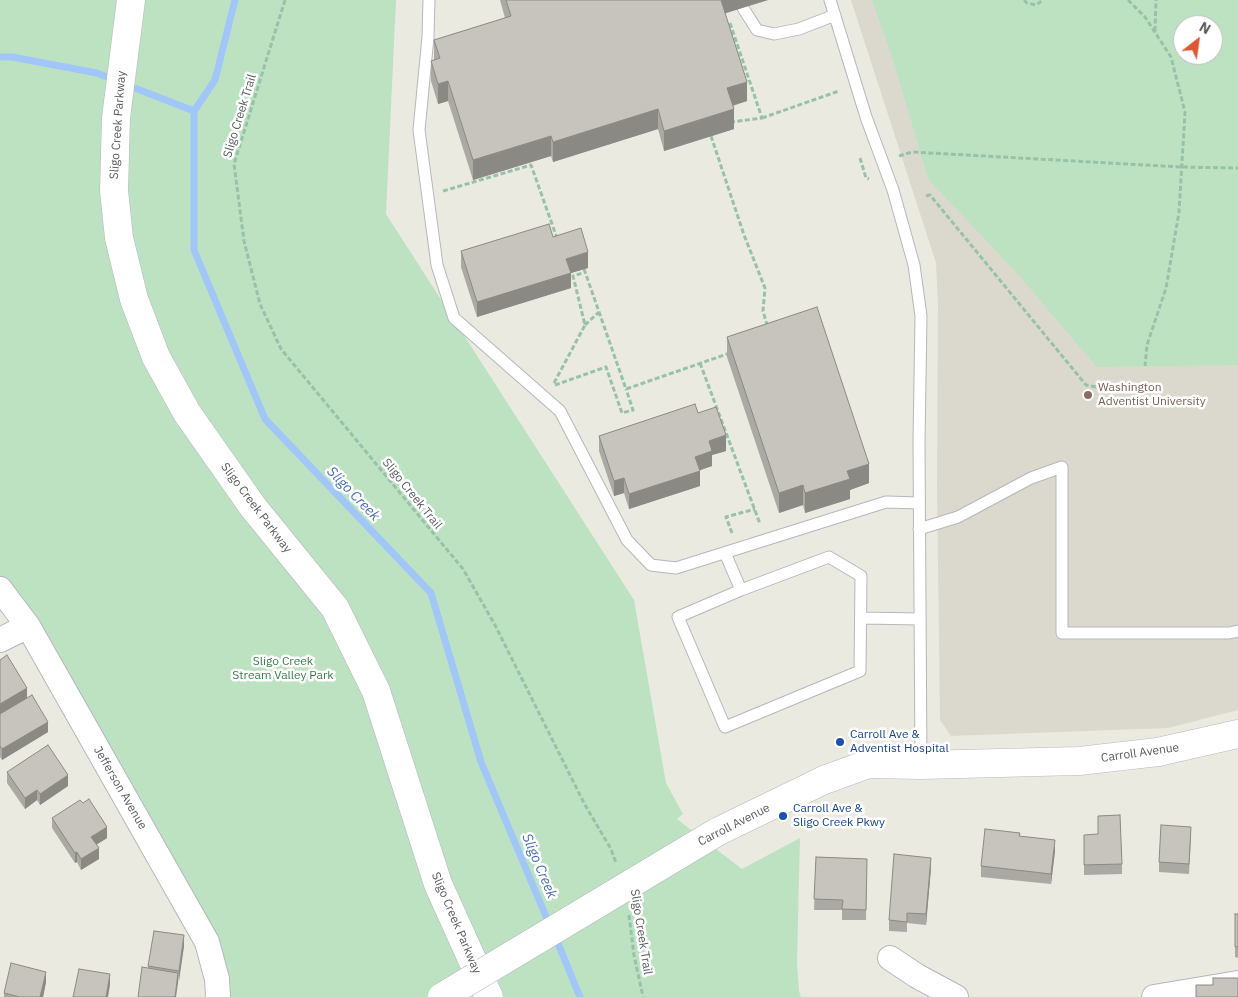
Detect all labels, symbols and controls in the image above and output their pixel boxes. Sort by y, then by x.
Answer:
north arrow [1173,15,1223,65]
text: N [1196,18,1214,38]
street label: Sligo Creek Parkway [107,70,129,180]
street label: Sligo Creek Trail [220,73,260,159]
place label: Washington Adventist University [1098,381,1206,409]
marker: Washington Adventist University [1082,389,1094,401]
street label: Sligo Creek Trail [379,456,445,532]
street label: Sligo Creek Parkway [217,460,295,556]
water label: Sligo Creek [323,463,383,525]
park label: Sligo Creek Stream Valley Park [232,655,334,683]
place label: Carroll Ave & Adventist Hospital [850,728,949,756]
marker: Carroll Ave & Adventist Hospital [834,736,846,748]
street label: Carroll Avenue [1100,740,1180,766]
street label: Jefferson Avenue [90,744,150,832]
street label: Carroll Avenue [696,801,772,849]
place label: Carroll Ave & Sligo Creek Pkwy [793,802,885,830]
marker: Carroll Ave & Sligo Creek Pkwy [777,810,789,822]
water label: Sligo Creek [518,831,560,901]
street label: Sligo Creek Parkway [428,870,484,976]
street label: Sligo Creek Trail [627,888,655,976]

